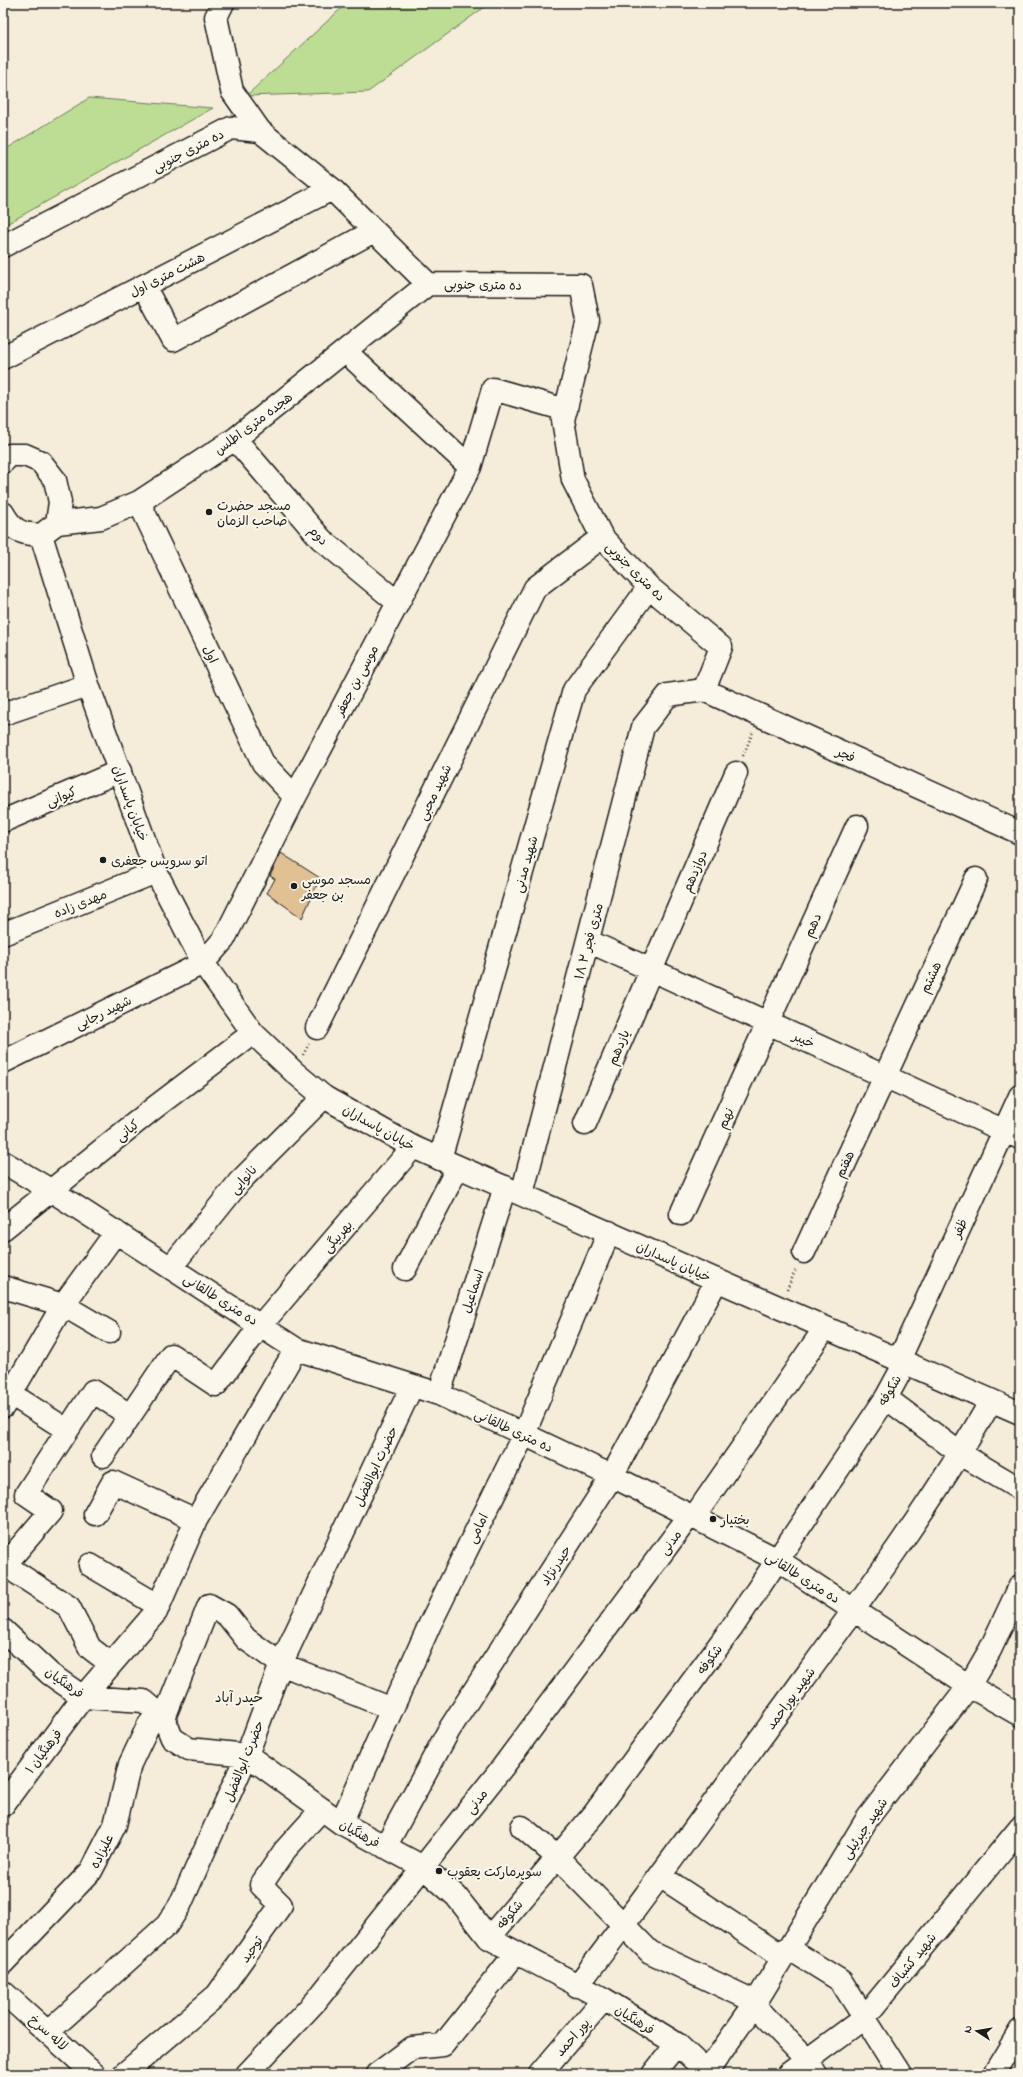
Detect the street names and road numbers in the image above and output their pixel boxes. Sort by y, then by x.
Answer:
street label: ده متری جنوبی [150,125,228,177]
street label: هشت متری اول [127,248,209,303]
street label: ده متری جنوبی [444,275,522,296]
street label: هجده متری اطلس [211,388,297,460]
street label: دوم [304,522,332,550]
street label: ده متری جنوبی [601,538,669,606]
street label: اول [197,642,222,667]
street label: موسی بن جعفر [330,642,384,720]
street label: فجر [832,742,858,768]
street label: شهید محبی [414,761,457,824]
street label: خیابان پاسداران [107,763,152,844]
street label: کیوانی [43,782,80,812]
street label: شهید مدنی [509,834,544,895]
street label: دوازدهم [678,848,713,896]
street label: مهدی زاده [51,885,110,924]
street label: ۱۸ متری فجر ۲ [570,901,609,982]
street label: دهم [800,911,827,941]
street label: هشتم [916,959,947,997]
street label: شهید رجایی [72,991,135,1035]
street label: یازدهم [603,1027,635,1068]
street label: خیبر [788,1027,817,1054]
street label: خیابان پاسداران [339,1101,418,1156]
street label: نهم [713,1105,739,1132]
street label: کیانی [112,1115,144,1147]
street label: هفتم [831,1148,860,1181]
street label: نانوایی [226,1161,262,1199]
street label: ظفر [947,1216,973,1242]
street label: بهربیگی [319,1217,358,1257]
street label: خیابان پاسداران [633,1237,714,1287]
street label: اسماعیل [457,1267,489,1316]
street label: ده متری طالقانی [179,1270,261,1331]
street label: شکوفه [874,1372,907,1410]
street label: ده متری طالقانی [471,1405,556,1458]
street label: حضرت ابوالفضل [349,1423,403,1510]
street label: امامی [463,1511,494,1547]
street label: مدنی [655,1526,687,1559]
street label: حیدرنژاد [536,1542,576,1590]
street label: ده متری طالقانی [761,1548,843,1609]
street label: شکوفه [693,1641,728,1679]
street label: فرهنگیان [41,1663,87,1703]
street label: شهید پوراحمد [762,1664,820,1734]
street label: حضرت ابوالفضل [219,1718,269,1805]
street label: فرهنگیان ۱ [21,1726,67,1778]
street label: مدنی [461,1785,493,1818]
street label: شهید جبرئیلی [838,1794,893,1863]
street label: فرهنگیان [336,1815,383,1853]
street label: علیزاده [86,1831,119,1872]
street label: شکوفه [492,1896,528,1934]
street label: شهید کشباف [885,1929,941,1993]
street label: توحید [236,1932,268,1967]
street label: فرهنگیان [611,2001,658,2040]
street label: لاله سرخ [24,2011,72,2056]
street label: پور احمد [551,2015,595,2061]

